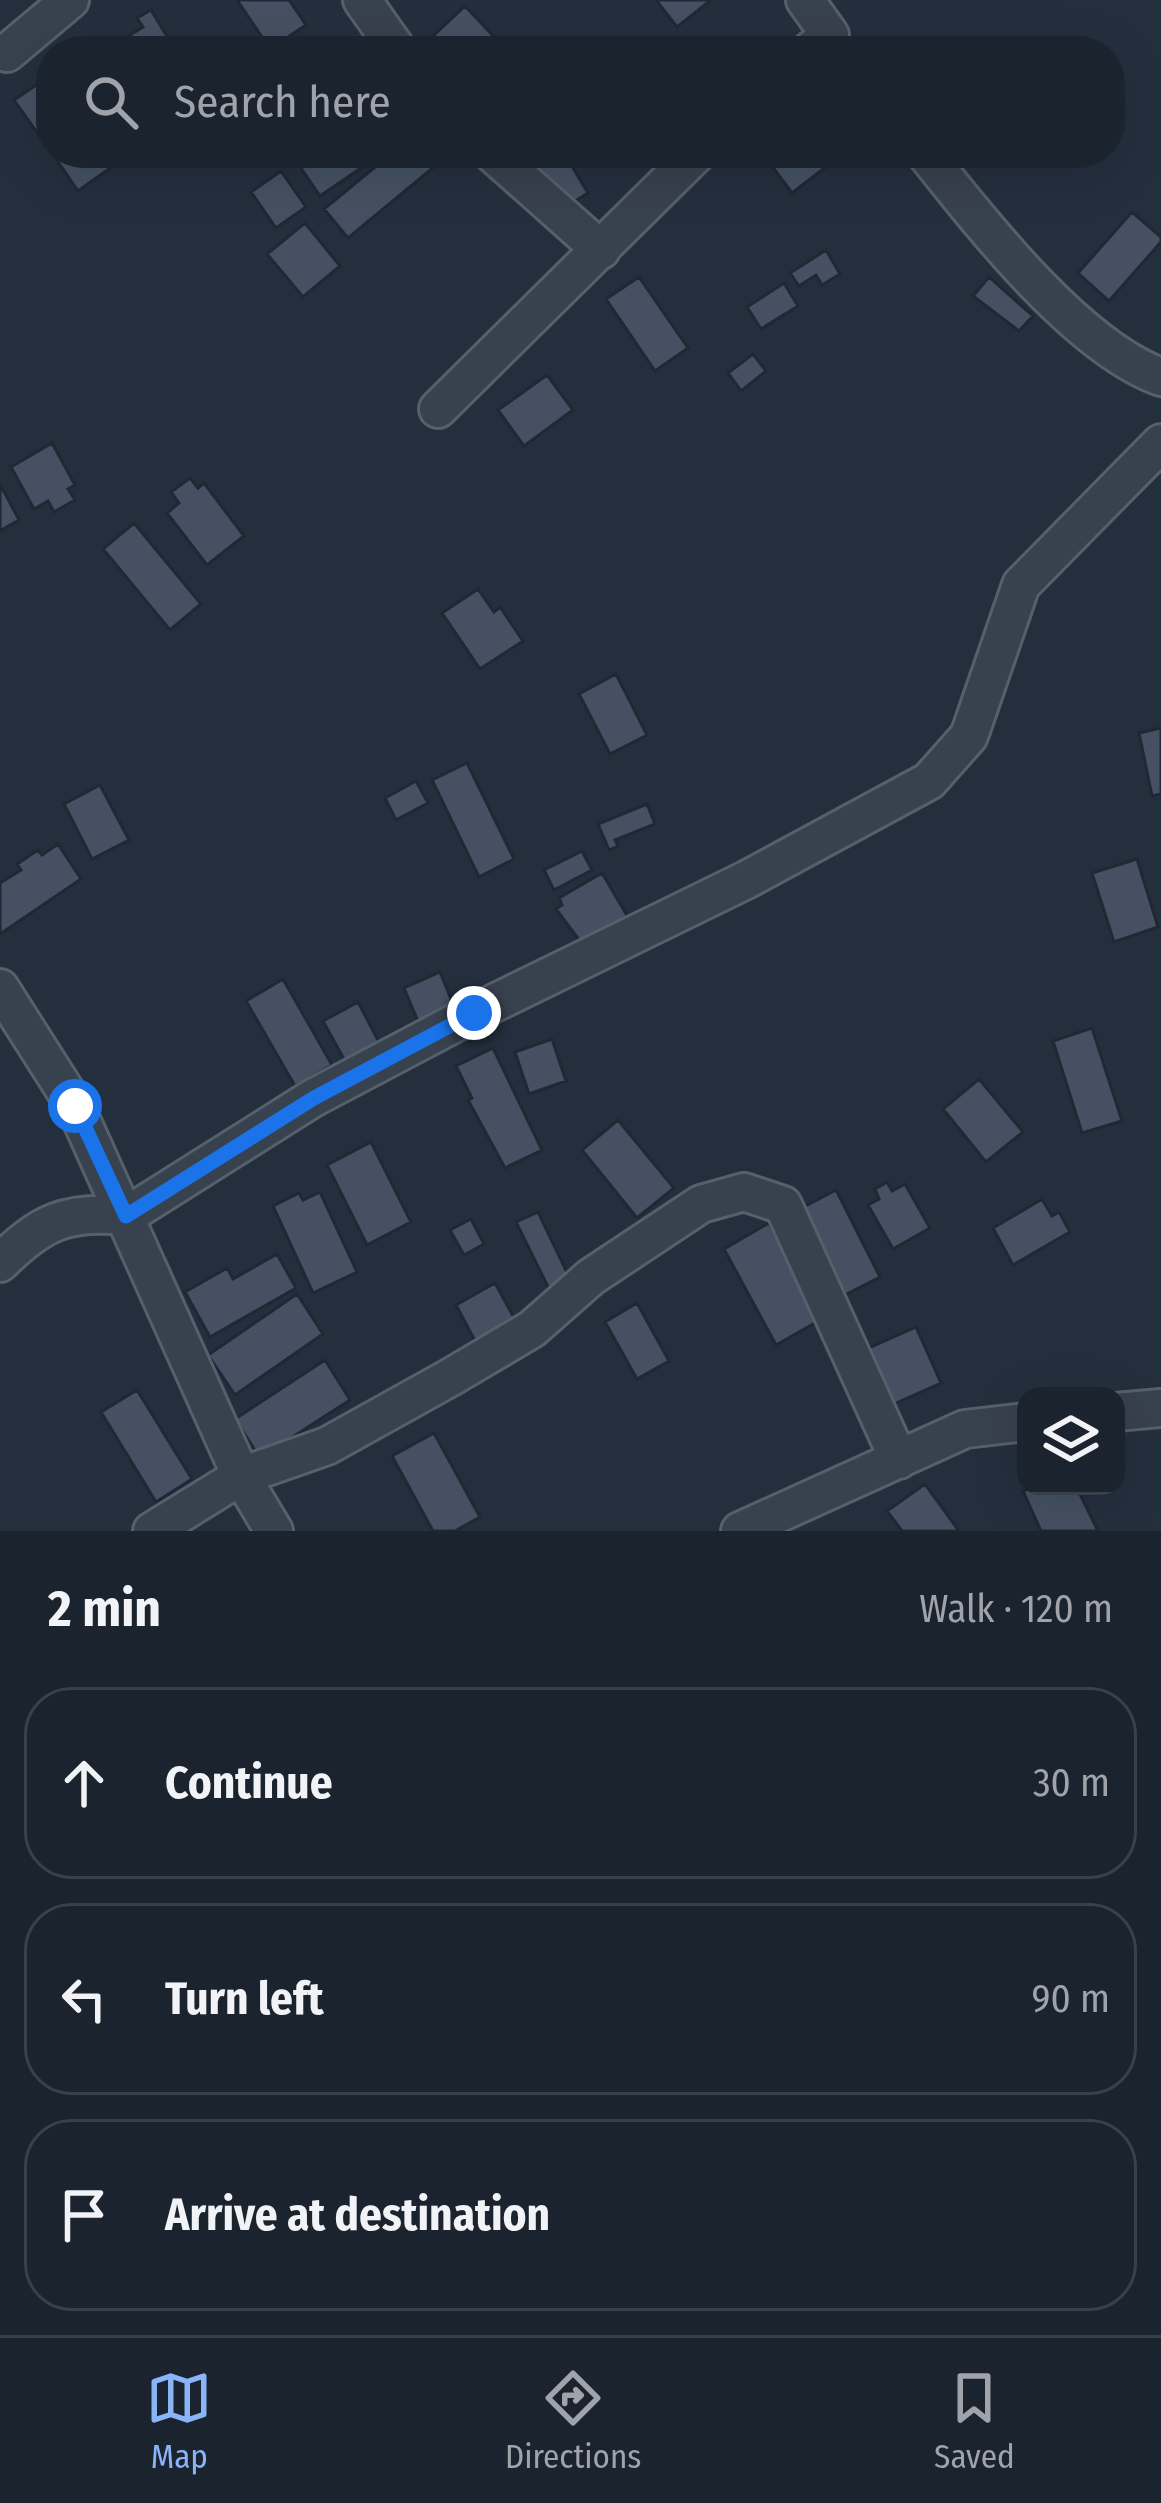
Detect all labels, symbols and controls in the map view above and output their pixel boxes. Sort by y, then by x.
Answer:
search box [36,36,1125,168]
icon: search [78,69,144,135]
text: Search here [174,75,391,129]
route end [447,986,501,1040]
route start [48,1079,102,1133]
map controls [1017,1387,1125,1495]
button: layers [1017,1387,1125,1495]
text: 2 min [48,1578,161,1640]
text: Walk · 120 m [919,1586,1113,1632]
icon: ahead [51,1750,117,1816]
text: Continue [165,1756,333,1810]
text: 30 m [1033,1760,1110,1806]
icon: left [51,1966,117,2032]
text: Turn left [165,1972,324,2026]
text: 90 m [1032,1976,1110,2022]
icon: arrive [51,2182,117,2248]
text: Arrive at destination [165,2188,550,2242]
tab: Map [146,2365,212,2477]
tab: Directions [505,2365,641,2477]
tab: Saved [934,2365,1015,2477]

